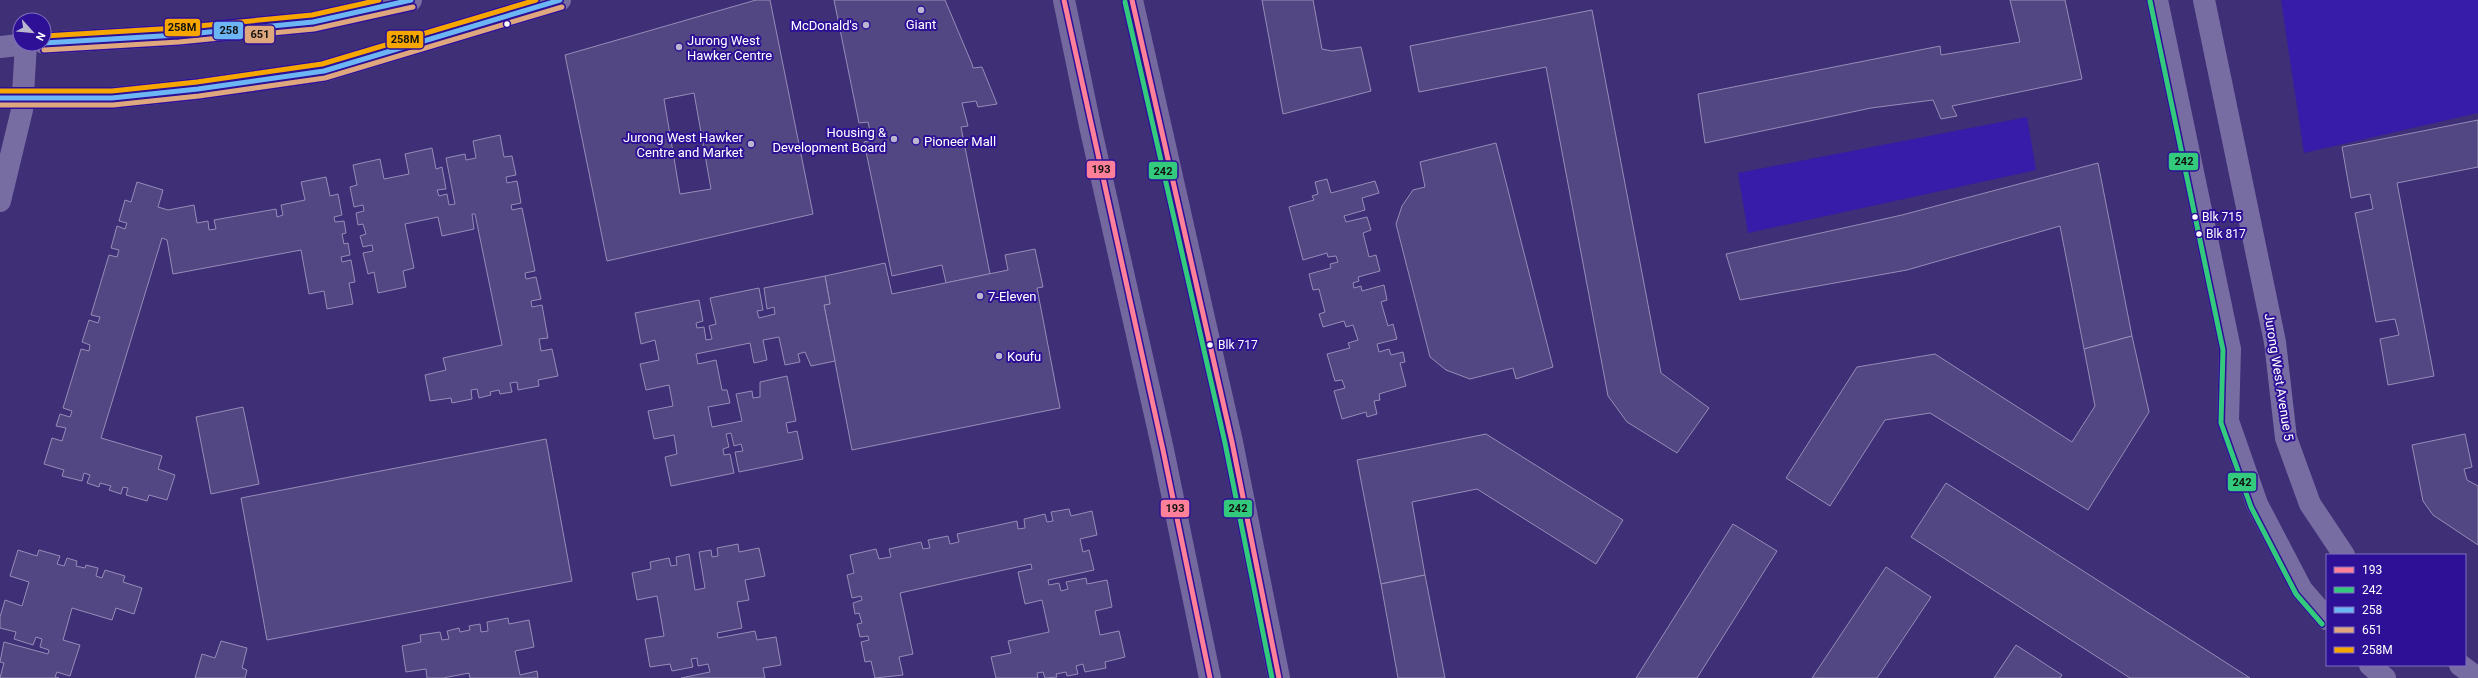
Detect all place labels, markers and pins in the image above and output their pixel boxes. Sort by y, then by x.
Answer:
marker: Giant [916,5,926,15]
place label: Giant [906,17,936,32]
place label: McDonald's [791,18,858,33]
unlabelled marker [502,19,512,29]
marker: McDonald's [861,20,871,30]
place label: Jurong West Hawker Centre [687,33,772,63]
marker: Jurong West Hawker Centre [674,42,684,52]
place label: Housing & Development Board [773,125,887,155]
place label: Jurong West Hawker Centre and Market [623,130,744,160]
marker: Housing & Development Board [889,134,899,144]
place label: Pioneer Mall [924,134,996,149]
marker: Pioneer Mall [911,136,921,146]
marker: Jurong West Hawker Centre and Market [746,139,756,149]
place label: Blk 715 [2202,210,2242,224]
marker: Blk 715 [2190,212,2200,222]
place label: Blk 817 [2206,227,2246,241]
marker: Blk 817 [2194,229,2204,239]
place label: 7-Eleven [988,289,1037,304]
marker: 7-Eleven [975,291,985,301]
place label: Blk 717 [1218,338,1258,352]
marker: Blk 717 [1205,340,1215,350]
place label: Koufu [1007,349,1041,364]
marker: Koufu [994,351,1004,361]

